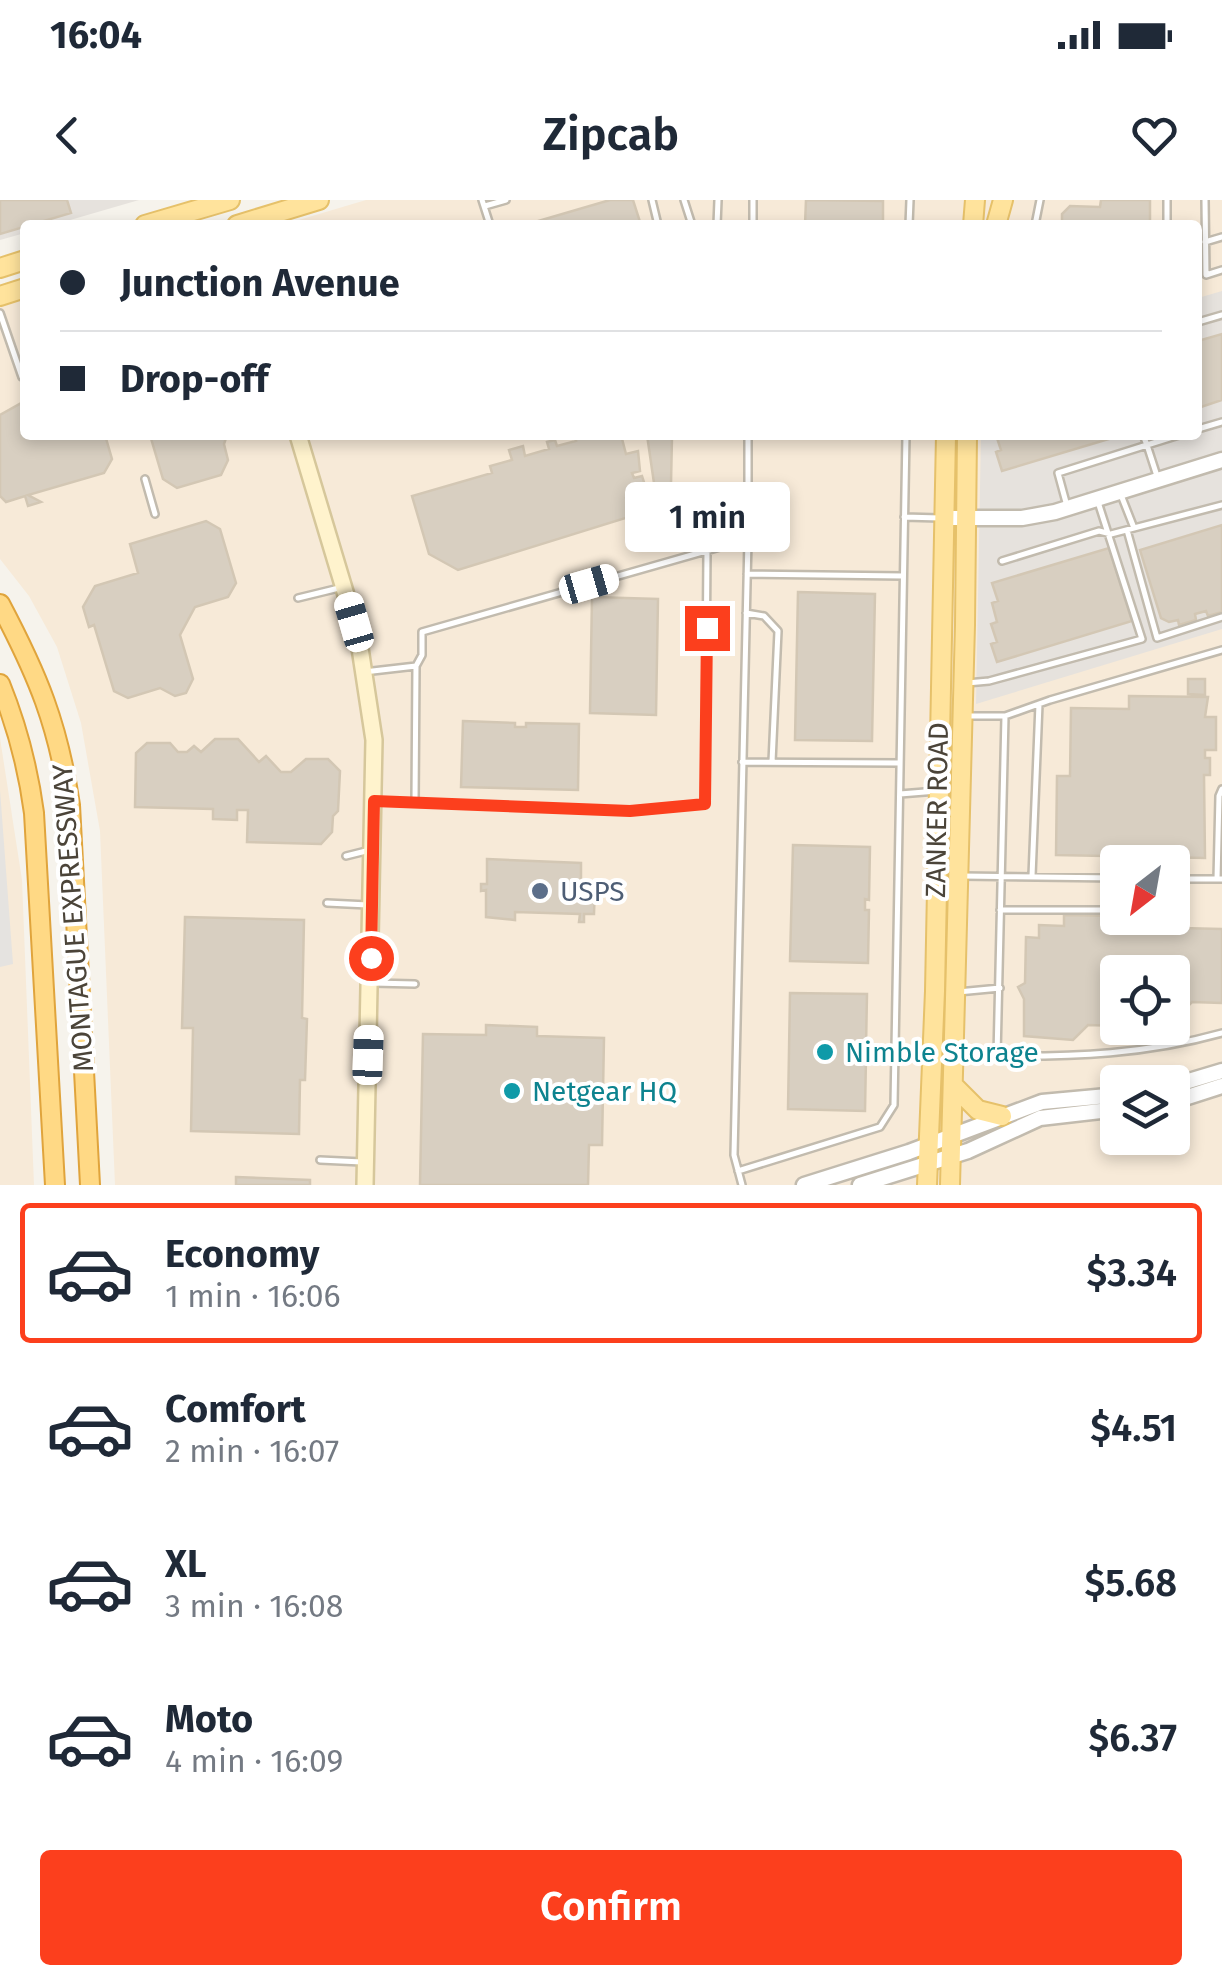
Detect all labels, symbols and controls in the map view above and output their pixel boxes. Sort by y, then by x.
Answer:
text: 16:04 [50,12,142,58]
icon: back [40,108,95,163]
text: Zipcab [543,108,679,162]
icon: heart [1127,108,1182,163]
text: Junction Avenue [120,260,400,306]
text: Drop-off [120,356,268,402]
callout: 1 min [624,483,790,553]
text: 1 min [669,498,746,536]
car [556,561,622,607]
car [331,589,377,655]
route end [685,606,730,651]
street label: ZANKER ROAD [919,722,955,898]
street label: MONTAGUE EXPRESSWAY [46,762,100,1073]
north arrow [1100,845,1190,935]
map controls [1100,845,1190,1155]
place label: USPS [560,875,625,908]
marker: USPS [529,880,551,902]
route start [349,936,394,981]
button: locate [1100,955,1190,1045]
car [352,1024,384,1086]
place label: Nimble Storage [845,1036,1039,1069]
marker: Nimble Storage [814,1041,836,1063]
button: layers [1100,1065,1190,1155]
place label: Netgear HQ [532,1075,677,1108]
marker: Netgear HQ [501,1080,523,1102]
icon: car [45,1228,135,1318]
text: Economy [165,1231,320,1277]
text: $3.34 [1086,1250,1177,1296]
text: 1 min · 16:06 [165,1277,341,1315]
icon: car [45,1383,135,1473]
text: Comfort [165,1386,306,1432]
text: $4.51 [1090,1405,1177,1451]
text: 2 min · 16:07 [165,1432,339,1470]
icon: car [45,1538,135,1628]
text: XL [165,1541,207,1587]
text: $5.68 [1085,1560,1177,1606]
text: 3 min · 16:08 [165,1587,343,1625]
icon: car [45,1693,135,1783]
text: Moto [165,1696,253,1742]
text: $6.37 [1089,1715,1177,1761]
text: 4 min · 16:09 [165,1742,343,1780]
button: Confirm [40,1850,1182,1965]

